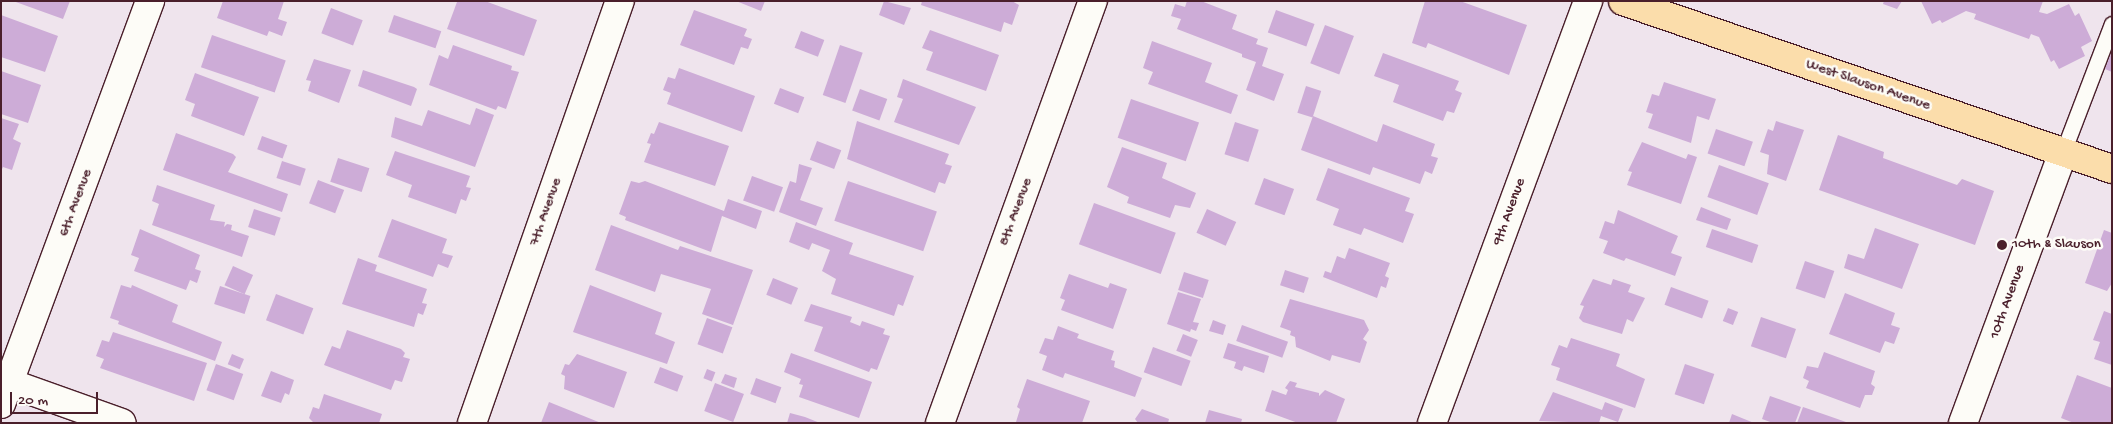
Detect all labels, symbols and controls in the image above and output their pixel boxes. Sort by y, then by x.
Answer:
street label: West Slauson Avenue [1803,55,1933,115]
street label: 6th Avenue [55,167,97,239]
street label: 7th Avenue [526,176,566,248]
street label: 8th Avenue [995,176,1037,248]
street label: 9th Avenue [1490,176,1530,248]
place label: 10th & Slauson [2012,236,2101,254]
marker: 10th & Slauson [1996,239,2008,251]
street label: 10th Avenue [1986,263,2030,341]
scale bar [12,382,100,414]
text: 20 m [18,392,48,410]

